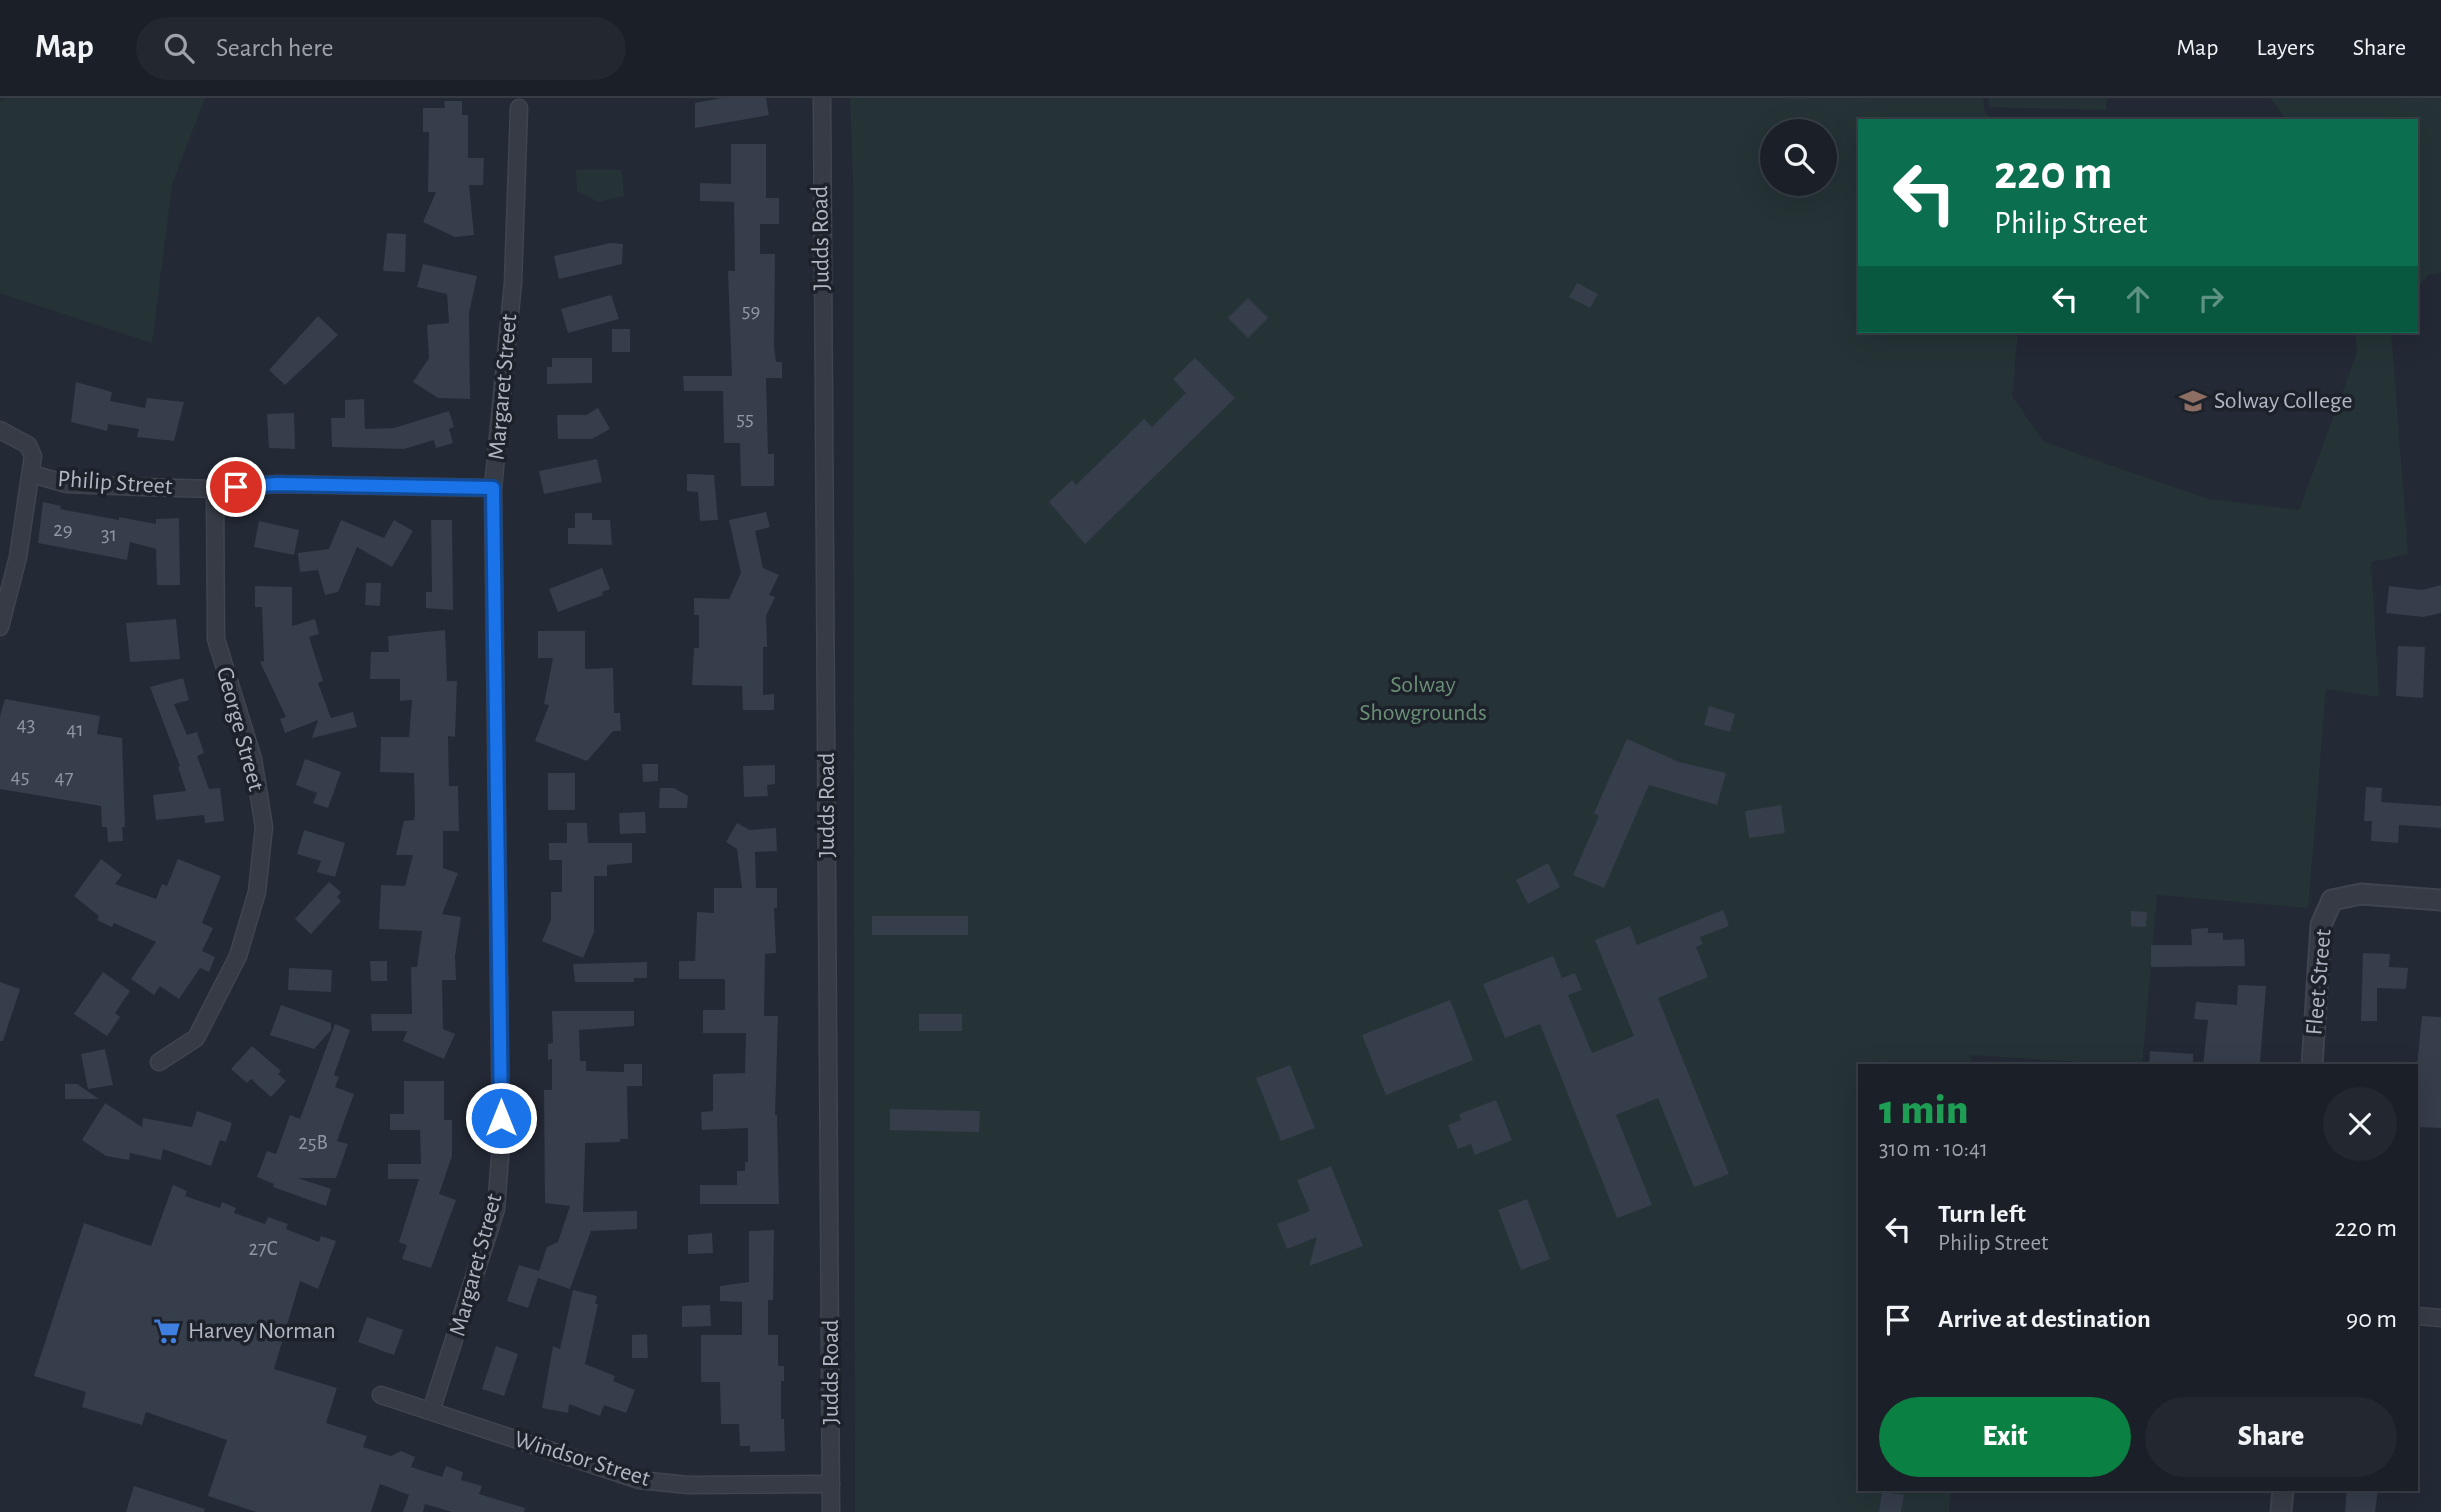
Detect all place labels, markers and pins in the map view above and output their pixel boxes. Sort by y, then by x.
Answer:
school or university icon: Solway College [2178,386,2208,416]
place label: Solway College [2214,389,2353,413]
pin [206,457,266,517]
supermarket icon: Harvey Norman [152,1316,182,1346]
place label: Harvey Norman [188,1319,336,1343]

